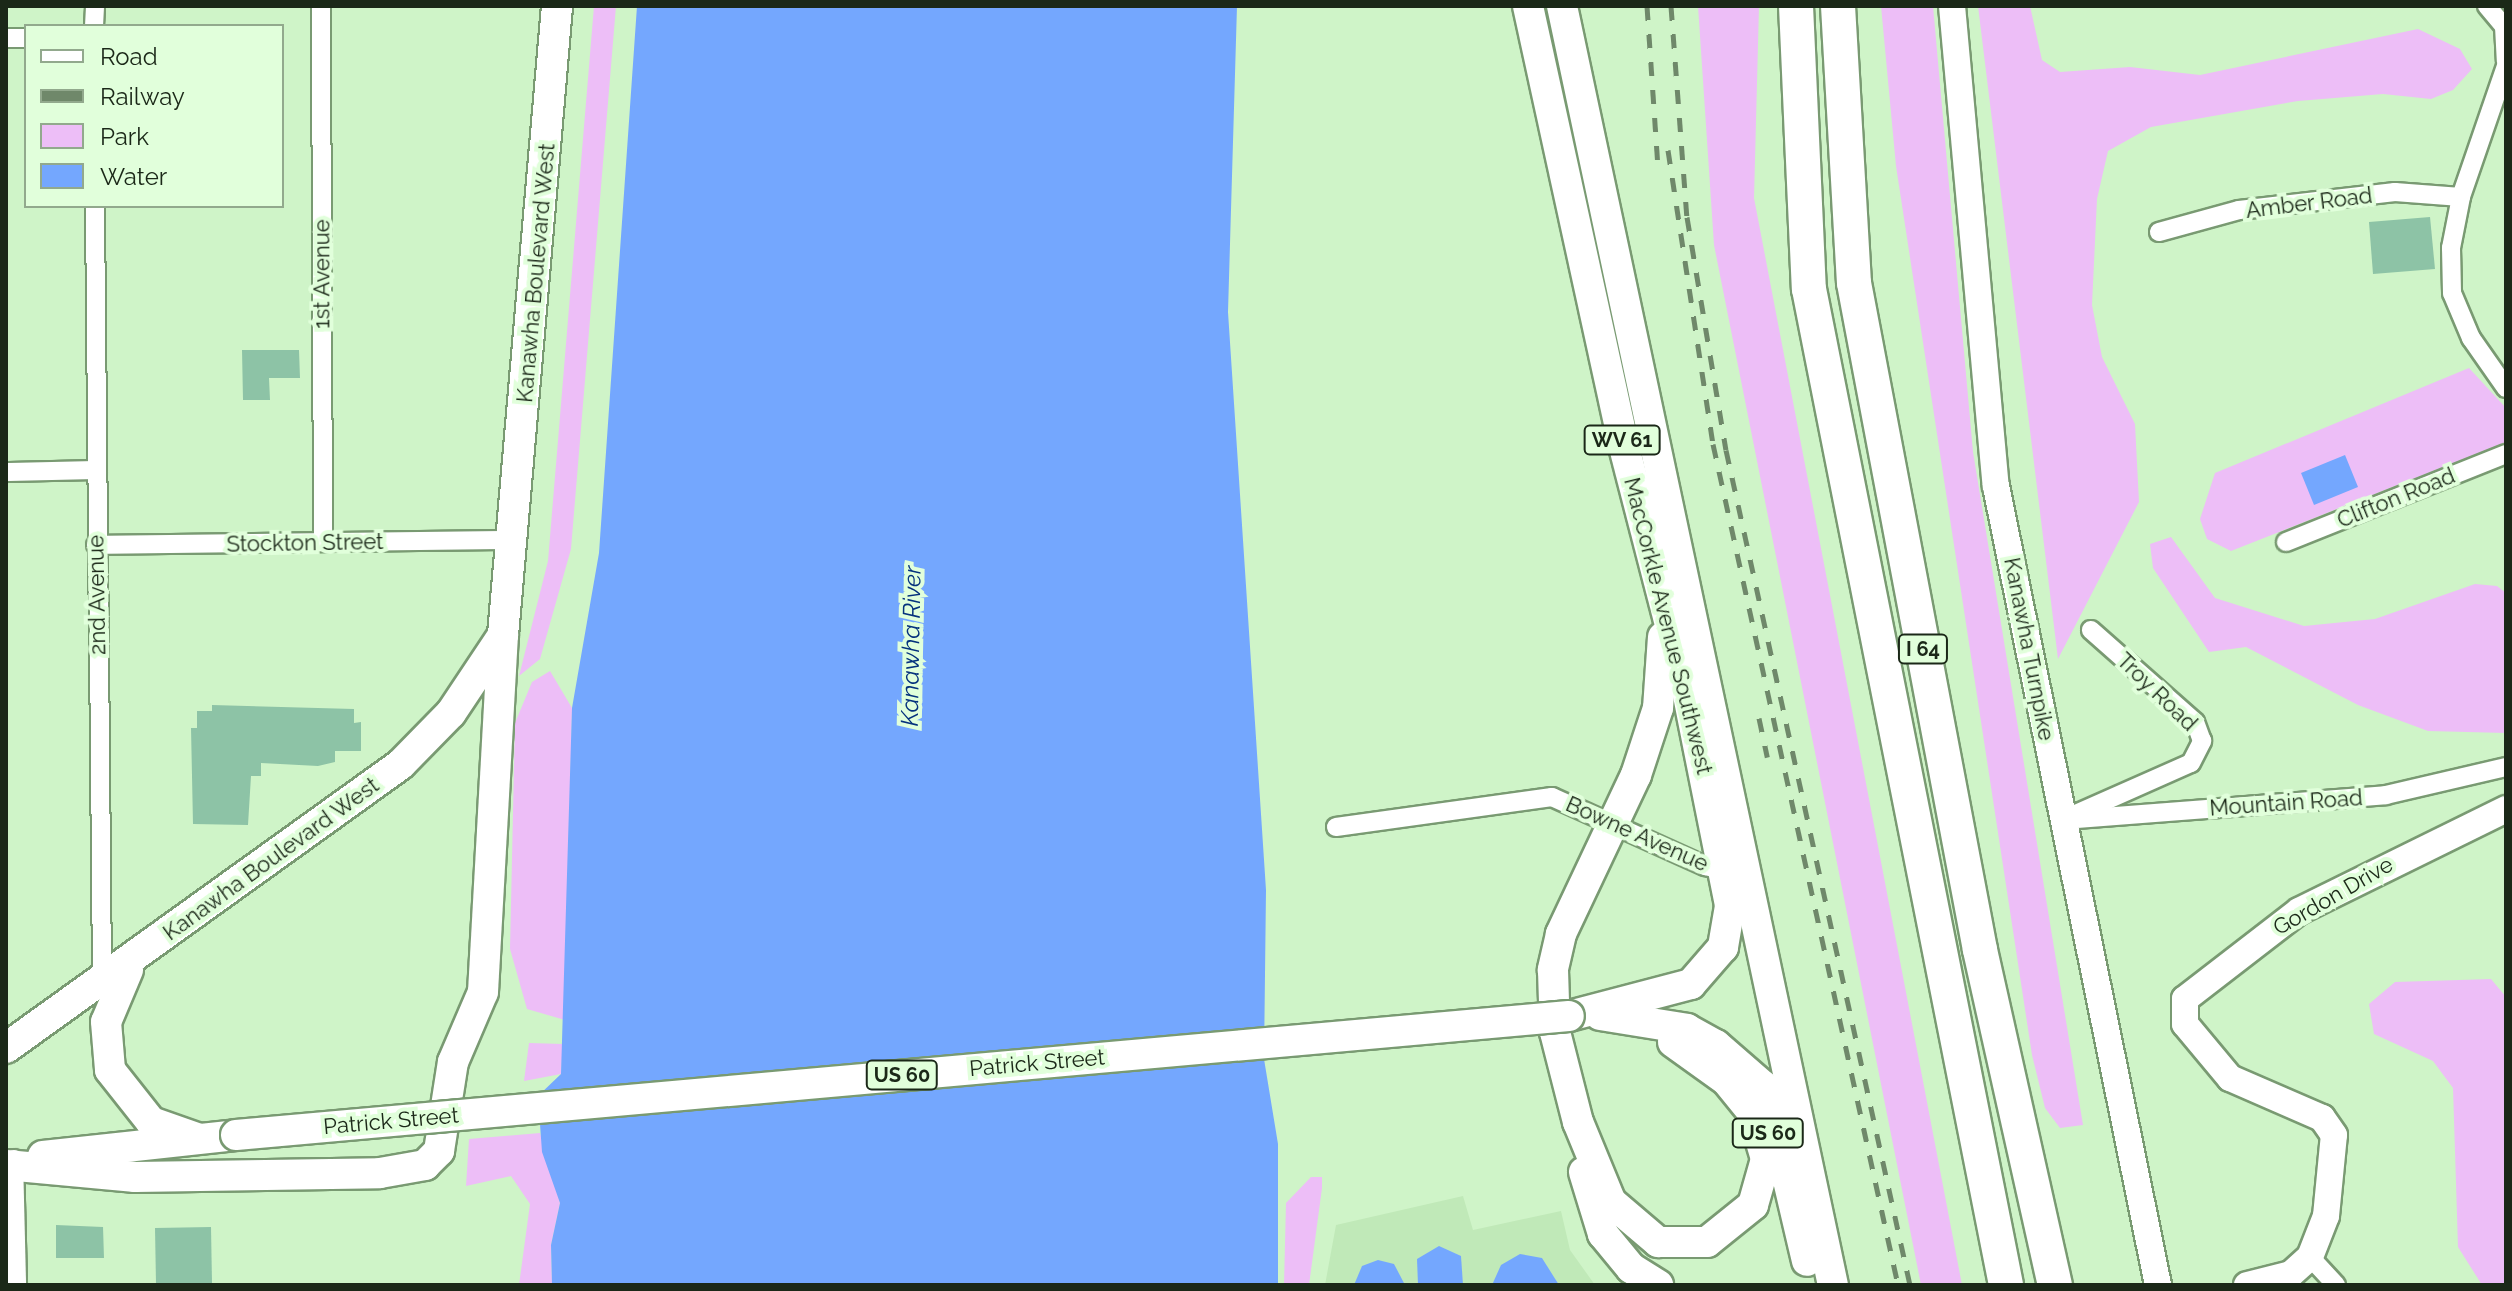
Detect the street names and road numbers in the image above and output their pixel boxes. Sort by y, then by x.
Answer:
street label: Kanawha Boulevard West [511,142,561,404]
street label: Amber Road [2244,182,2374,224]
street label: 1st Avenue [309,219,335,329]
road number: WV 61 [1582,424,1662,456]
street label: Clifton Road [2333,462,2459,534]
street label: MacCorkle Avenue Southwest [1618,474,1718,778]
street label: Stockton Street [226,528,384,558]
street label: 2nd Avenue [83,534,111,656]
street label: Kanawha Turnpike [1998,555,2060,743]
road number: I 64 [1897,633,1949,665]
street label: Troy Road [2111,647,2203,737]
street label: Kanawha Boulevard West [158,772,384,946]
street label: Mountain Road [2209,784,2363,822]
street label: Bowne Avenue [1561,791,1713,877]
street label: Gordon Drive [2268,851,2398,941]
street label: Patrick Street [968,1044,1106,1082]
road number: US 60 [864,1059,940,1091]
street label: Patrick Street [322,1102,460,1140]
road number: US 60 [1730,1117,1806,1149]

